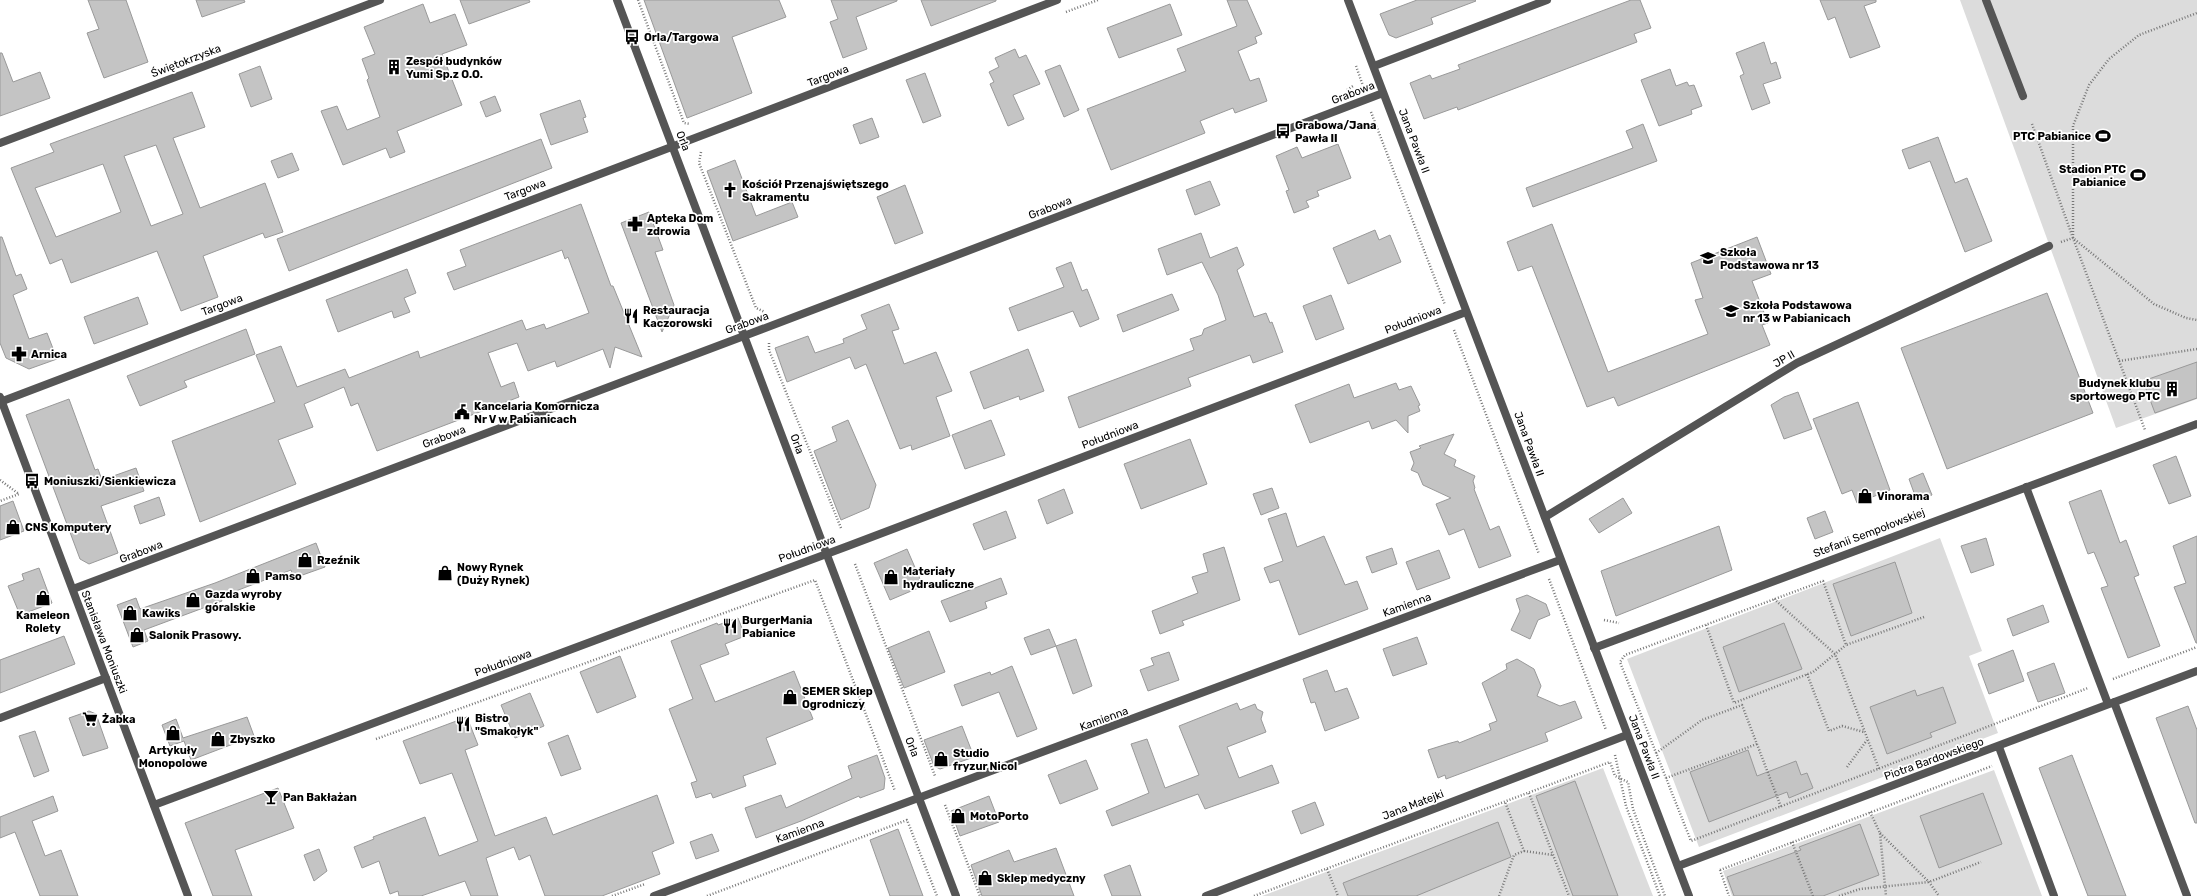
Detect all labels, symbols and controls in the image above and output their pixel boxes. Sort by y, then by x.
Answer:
bus stop icon: Orla/Targowa [623,28,641,46]
place label: Orla/Targowa [644,31,719,44]
street label: Świętokrzyska [149,42,223,80]
place label: Zespół budynków Yumi Sp.z O.O. [406,55,502,81]
building icon: Zespół budynków Yumi Sp.z O.O. [385,58,403,76]
street label: Targowa [806,62,850,90]
street label: Grabowa [1330,79,1376,107]
street label: Jana Pawła II [1396,107,1432,175]
place label: Grabowa/Jana Pawła II [1295,119,1377,145]
bus stop icon: Grabowa/Jana Pawła II [1274,122,1292,140]
sports icon: PTC Pabianice [2094,127,2112,145]
street label: Orla [673,129,693,153]
place label: PTC Pabianice [2013,130,2091,143]
place label: Stadion PTC Pabianice [2059,163,2126,189]
sports icon: Stadion PTC Pabianice [2129,166,2147,184]
street label: Targowa [503,176,547,204]
place label: Kościół Przenajświętszego Sakramentu [742,178,889,204]
church icon: Kościół Przenajświętszego Sakramentu [721,181,739,199]
street label: Grabowa [1027,194,1073,222]
place label: Apteka Dom zdrowia [647,212,713,238]
pharmacy icon: Apteka Dom zdrowia [626,215,644,233]
place label: Szkoła Podstawowa nr 13 [1720,246,1819,272]
school or university icon: Szkoła Podstawowa nr 13 [1699,249,1717,267]
street label: Targowa [200,291,244,319]
place label: Szkoła Podstawowa nr 13 w Pabianicach [1743,299,1852,325]
school or university icon: Szkoła Podstawowa nr 13 w Pabianicach [1722,302,1740,320]
street label: Południowa [1383,303,1443,337]
place label: Restauracja Kaczorowski [643,304,712,330]
restaurant icon: Restauracja Kaczorowski [622,307,640,325]
street label: Grabowa [724,309,770,337]
pharmacy icon: Arnica [10,345,28,363]
place label: Arnica [31,348,67,361]
street label: JP II [1771,348,1797,370]
place label: Budynek klubu sportowego PTC [2070,377,2160,403]
building icon: Budynek klubu sportowego PTC [2163,380,2181,398]
place label: Kancelaria Komornicza Nr V w Pabianicach [474,400,599,426]
public building icon: Kancelaria Komornicza Nr V w Pabianicach [453,403,471,421]
street label: Jana Pawła II [1511,410,1547,478]
street label: Południowa [1080,418,1140,452]
street label: Grabowa [421,423,467,451]
street label: Orla [787,432,807,456]
bus stop icon: Moniuszki/Sienkiewicza [23,472,41,490]
place label: Moniuszki/Sienkiewicza [44,475,176,488]
shop icon: Vinorama [1856,487,1874,505]
place label: Vinorama [1877,490,1929,503]
street label: Stefanii Sempołowskiej [1811,506,1927,560]
shop icon: CNS Komputery [4,518,22,536]
place label: CNS Komputery [25,521,112,534]
street label: Południowa [777,533,837,565]
street label: Grabowa [118,538,164,566]
shop icon: Rzeźnik [296,551,314,569]
place label: Rzeźnik [317,554,360,567]
place label: Nowy Rynek (Duży Rynek) [457,561,529,587]
shop icon: Nowy Rynek (Duży Rynek) [436,564,454,582]
place label: Materiały hydrauliczne [903,565,975,591]
shop icon: Pamso [244,567,262,585]
shop icon: Materiały hydrauliczne [882,568,900,586]
place label: Pamso [265,570,302,583]
place label: Gazda wyroby góralskie [205,588,282,614]
shop icon: Kameleon Rolety [34,589,52,607]
street label: Stanisława Moniuszki [78,589,130,695]
street label: Kamienna [1381,590,1433,620]
shop icon: Gazda wyroby góralskie [184,591,202,609]
shop icon: Kawiks [121,604,139,622]
place label: Kawiks [142,607,180,620]
place label: Kameleon Rolety [16,609,70,635]
place label: BurgerMania Pabianice [742,614,813,640]
restaurant icon: BurgerMania Pabianice [721,617,739,635]
shop icon: Salonik Prasowy. [128,626,146,644]
place label: Salonik Prasowy. [149,629,241,642]
street label: Południowa [473,647,533,679]
place label: SEMER Sklep Ogrodniczy [802,685,873,711]
shop icon: SEMER Sklep Ogrodniczy [781,688,799,706]
street label: Kamienna [1078,704,1130,734]
supermarket icon: Żabka [81,710,99,728]
place label: Bistro "Smakołyk" [475,712,539,738]
place label: Żabka [102,713,135,726]
street label: Jana Pawła II [1626,713,1662,781]
restaurant icon: Bistro "Smakołyk" [454,715,472,733]
shop icon: Artykuły Monopolowe [164,724,182,742]
shop icon: Zbyszko [209,730,227,748]
place label: Zbyszko [230,733,276,746]
street label: Orla [902,735,922,759]
street label: Piotra Bardowskiego [1882,735,1986,783]
place label: Artykuły Monopolowe [139,744,208,770]
place label: Studio fryzur Nicol [953,747,1017,773]
shop icon: Studio fryzur Nicol [932,750,950,768]
street label: Jana Matejki [1380,787,1446,823]
bar icon: Pan Bakłażan [262,788,280,806]
place label: Pan Bakłażan [283,791,357,804]
shop icon: MotoPorto [949,807,967,825]
place label: MotoPorto [970,810,1029,823]
street label: Kamienna [774,816,826,846]
shop icon: Sklep medyczny [976,869,994,887]
place label: Sklep medyczny [997,872,1086,885]

